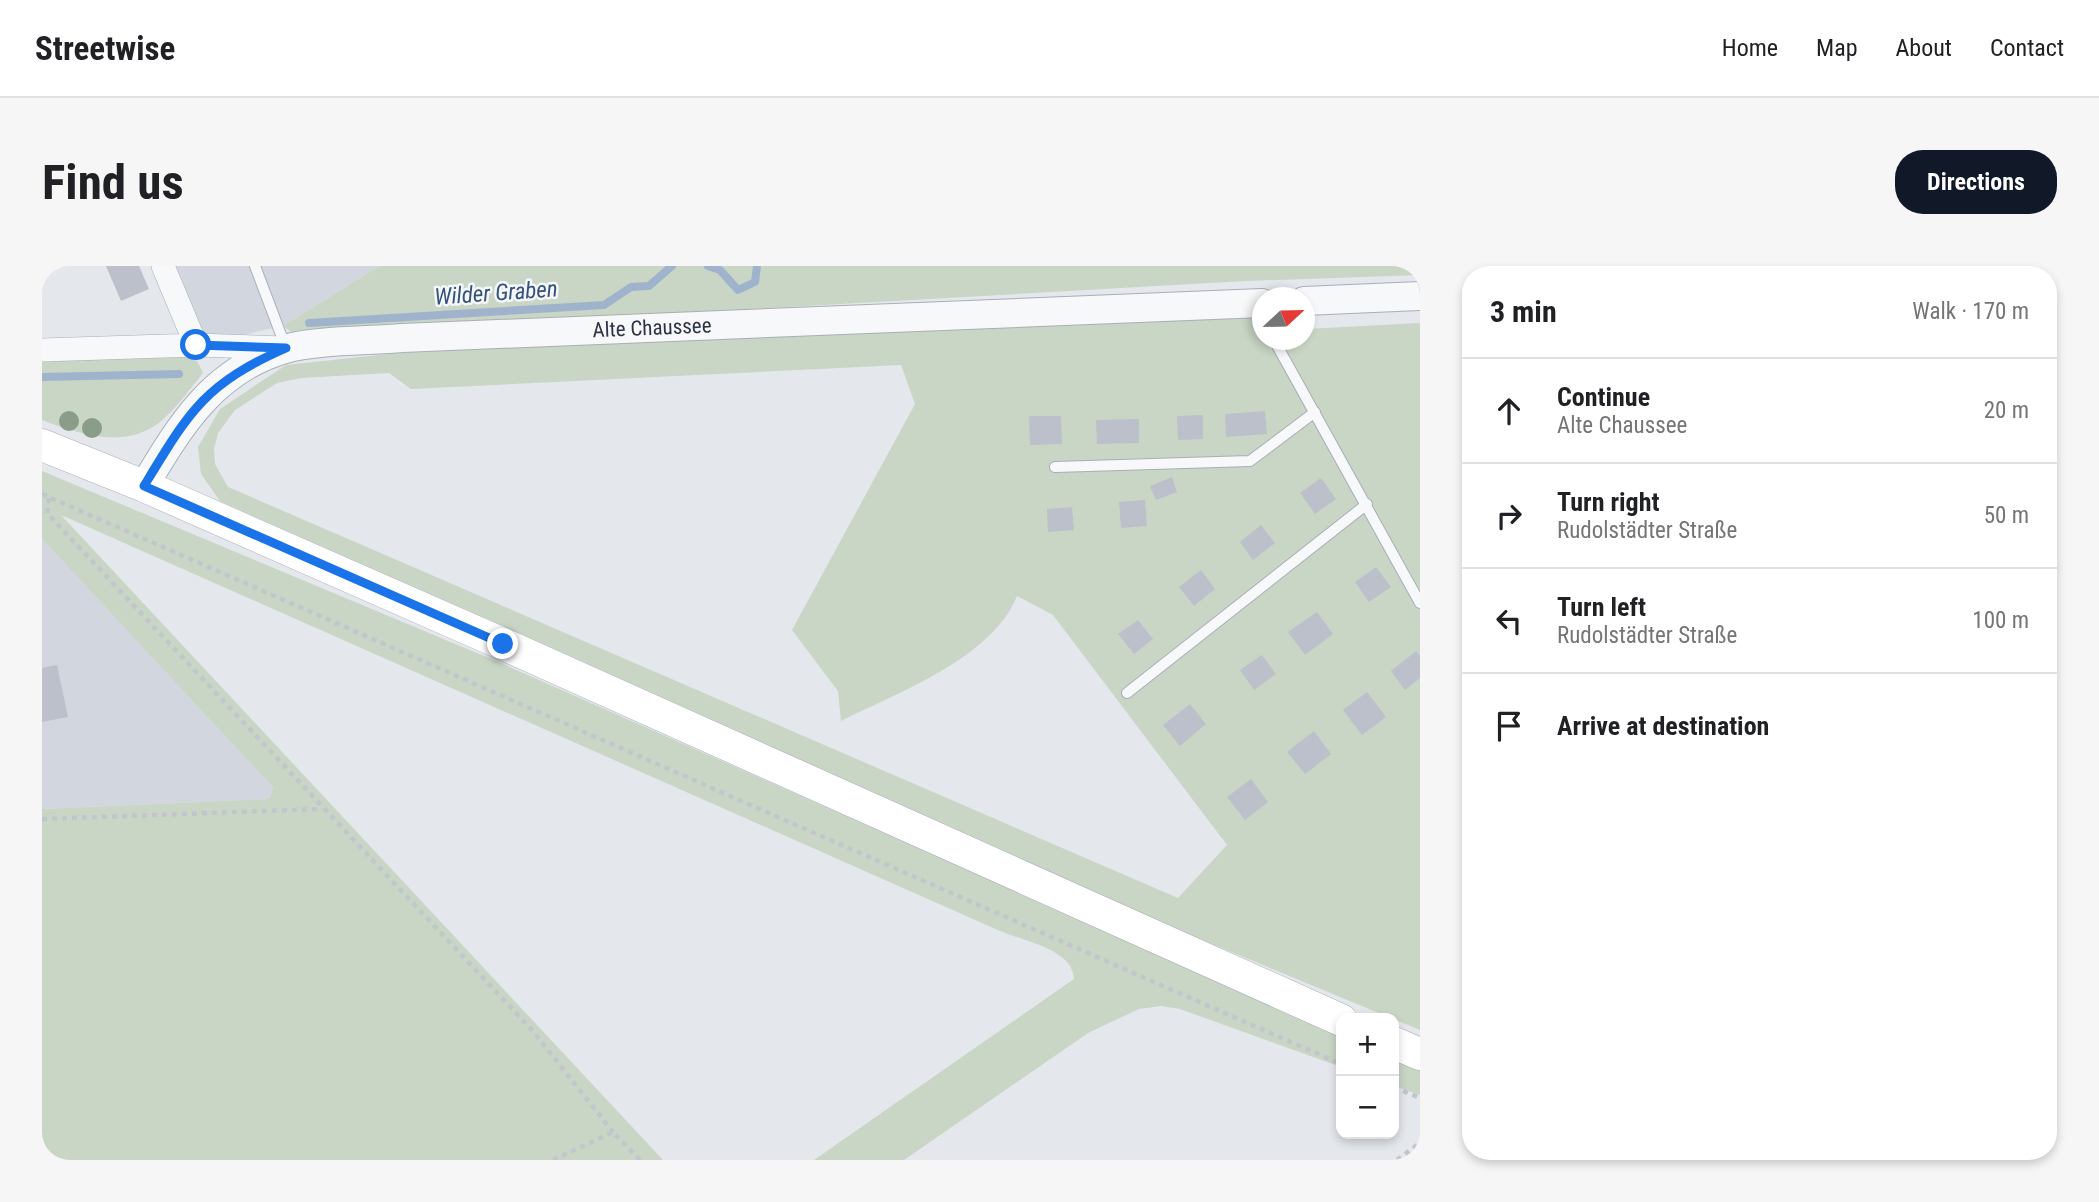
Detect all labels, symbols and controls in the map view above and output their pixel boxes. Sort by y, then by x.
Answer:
text: Streetwise [35,29,175,68]
text: Home [1722,34,1778,62]
text: Map [1816,34,1858,62]
text: About [1896,34,1952,62]
text: Contact [1990,34,2064,62]
button: Directions [1895,150,2057,214]
text: Find us [42,154,184,211]
water label: Wilder Graben [434,275,558,311]
north arrow [1252,287,1315,350]
text: 3 min [1490,294,1557,329]
text: Walk · 170 m [1912,298,2029,325]
street label: Alte Chaussee [592,313,712,342]
route start [180,329,211,360]
text: Continue [1557,382,1650,412]
icon: ahead [1490,392,1528,430]
text: 20 m [1984,397,2029,424]
text: Alte Chaussee [1557,412,1687,439]
text: Turn right [1557,487,1659,517]
icon: right [1490,497,1528,535]
text: 50 m [1984,502,2029,529]
text: Rudolstädter Straße [1557,517,1737,544]
text: Turn left [1557,592,1646,622]
icon: left [1490,602,1528,640]
text: 100 m [1972,607,2029,634]
text: Rudolstädter Straße [1557,622,1737,649]
route end [487,628,518,659]
icon: arrive [1490,707,1528,745]
text: Arrive at destination [1557,711,1769,741]
map controls [1336,1013,1399,1139]
button: + [1336,1013,1399,1076]
button: − [1336,1076,1399,1139]

